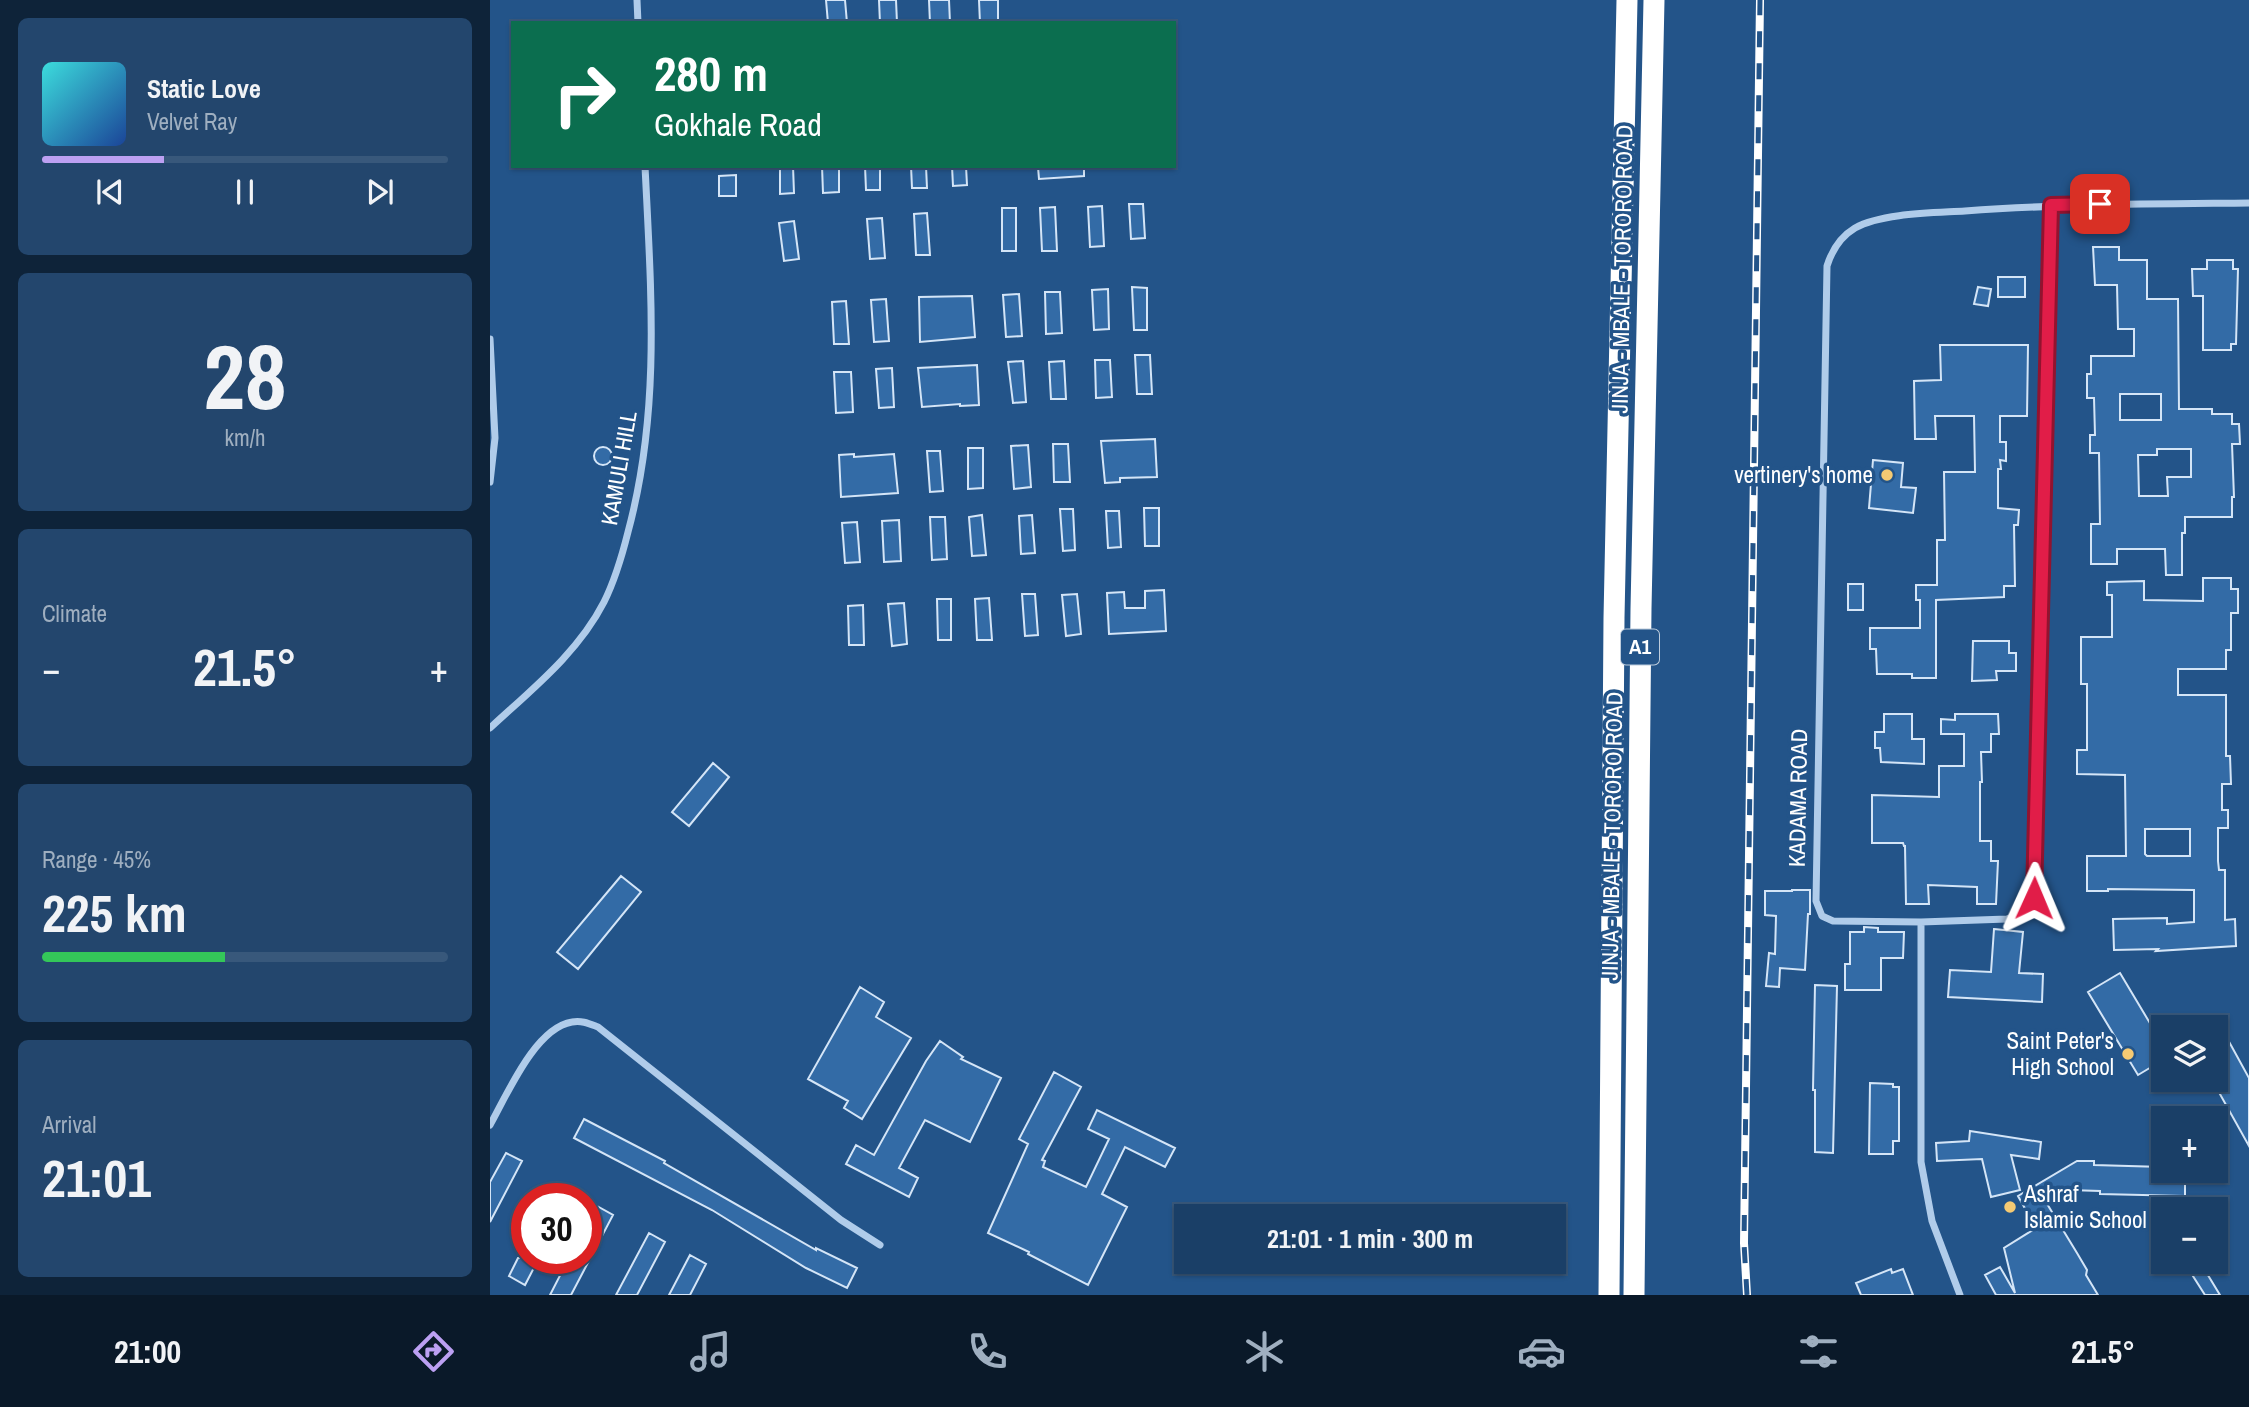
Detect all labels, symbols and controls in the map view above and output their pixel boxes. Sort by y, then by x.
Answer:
text: 280 m [654,40,768,106]
icon: right [539,49,630,140]
text: Static Love [147,71,261,106]
text: Gokhale Road [654,103,822,146]
text: Velvet Ray [147,106,237,137]
street label: JINJA - MBALE - TORORO ROAD [1603,124,1640,414]
icon: previous [91,173,129,211]
icon: pause [226,173,264,211]
icon: next [361,173,399,211]
pin [2070,174,2130,234]
icon: arrive [2081,185,2119,223]
text: 28 [204,315,287,437]
street label: KAMULI HILL [593,408,644,527]
text: km/h [225,422,265,453]
place label: vertinery's home [1734,459,1873,490]
marker: vertinery's home [1879,467,1895,483]
text: Climate [42,598,107,629]
road number: A1 [1621,630,1659,664]
text: 21.5° [193,632,297,702]
text: − [42,643,60,694]
text: + [430,643,448,694]
street label: JINJA - MBALE - TORORO ROAD [1593,691,1630,981]
street label: KADAMA ROAD [1781,729,1814,867]
text: Range · 45% [42,844,151,875]
position arrow [1997,861,2071,935]
text: 225 km [42,878,187,948]
map controls [2151,1015,2228,1274]
button: layers [2151,1015,2228,1092]
place label: Saint Peter's High School [2007,1025,2114,1082]
marker: Saint Peter's High School [2120,1046,2136,1062]
button: + [2151,1106,2228,1183]
text: Arrival [42,1109,97,1140]
text: 21:01 [42,1143,151,1213]
place label: Ashraf Islamic School [2023,1178,2147,1235]
speed limit sign: 30 [511,1183,602,1274]
button: − [2151,1197,2228,1274]
marker: Ashraf Islamic School [2002,1199,2018,1215]
text: 21:01 · 1 min · 300 m [1267,1221,1473,1256]
icon: directions [409,1327,458,1376]
icon: music [686,1327,735,1376]
icon: phone [963,1327,1012,1376]
icon: climate [1240,1327,1289,1376]
icon: car [1517,1327,1566,1376]
icon: filters [1794,1327,1843,1376]
text: 21:00 [114,1330,181,1373]
text: 21.5° [2071,1330,2135,1373]

